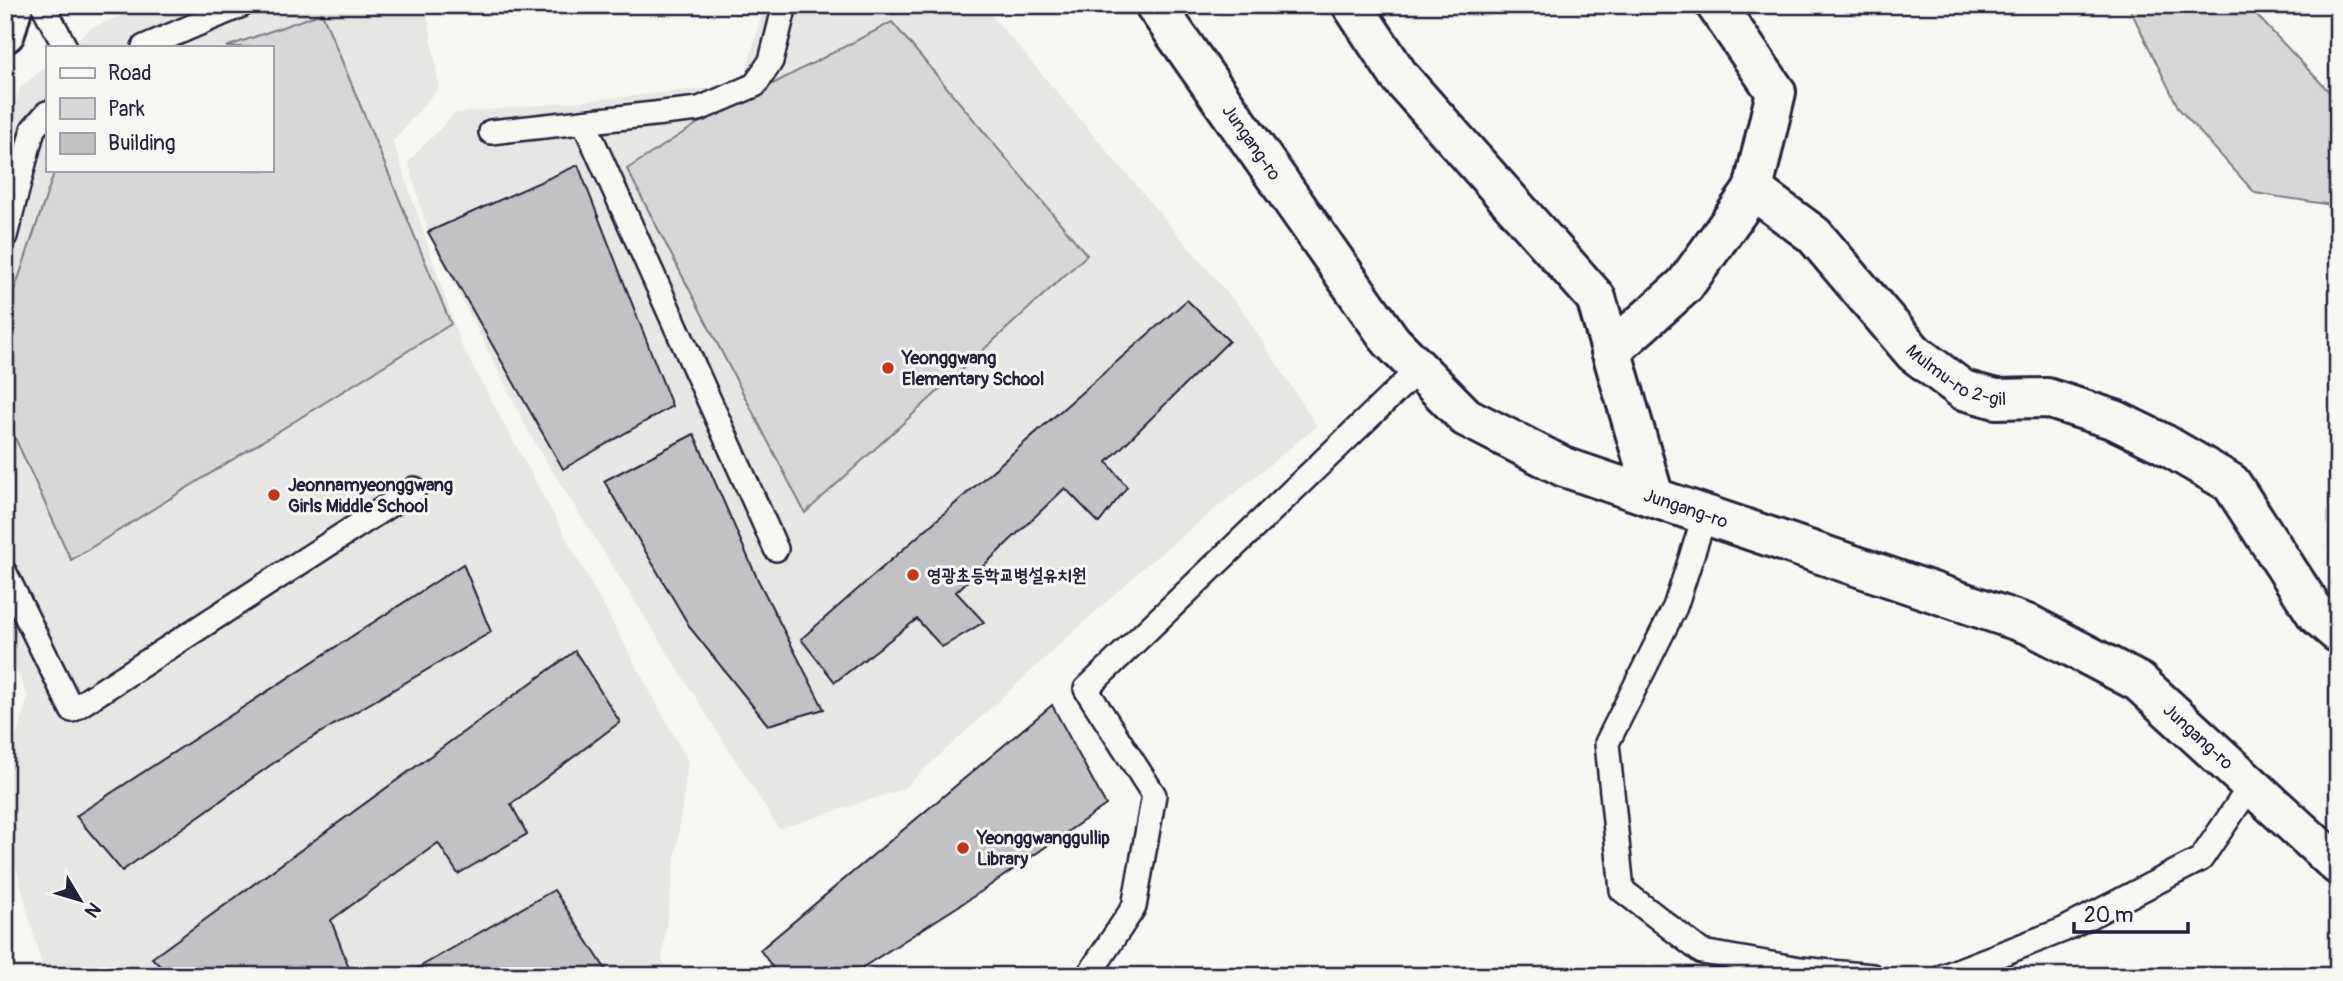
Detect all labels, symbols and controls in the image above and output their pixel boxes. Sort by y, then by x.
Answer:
legend [46,46,273,172]
text: Road [108,60,152,87]
text: Park [108,96,145,123]
street label: Jungang-ro [1217,100,1286,185]
text: Building [108,130,175,157]
street label: Mulmu-ro 2-gil [1900,340,2006,411]
place label: Yeonggwang Elementary School [901,347,1044,391]
marker: Yeonggwang Elementary School [880,360,896,376]
place label: Jeonnamyeonggwang Girls Middle School [288,474,453,518]
street label: Jungang-ro [1641,483,1731,533]
marker: Jeonnamyeonggwang Girls Middle School [266,487,282,503]
place label: 영광초등학교병설유치원 [927,564,1086,587]
marker: 영광초등학교병설유치원 [905,567,921,583]
street label: Jungang-ro [2158,698,2239,775]
place label: Yeonggwanggullip Library [976,827,1110,871]
marker: Yeonggwanggullip Library [955,840,971,856]
north arrow [46,866,116,936]
scale bar [2074,890,2187,934]
text: N [79,897,106,922]
text: 20 m [2084,902,2133,929]

